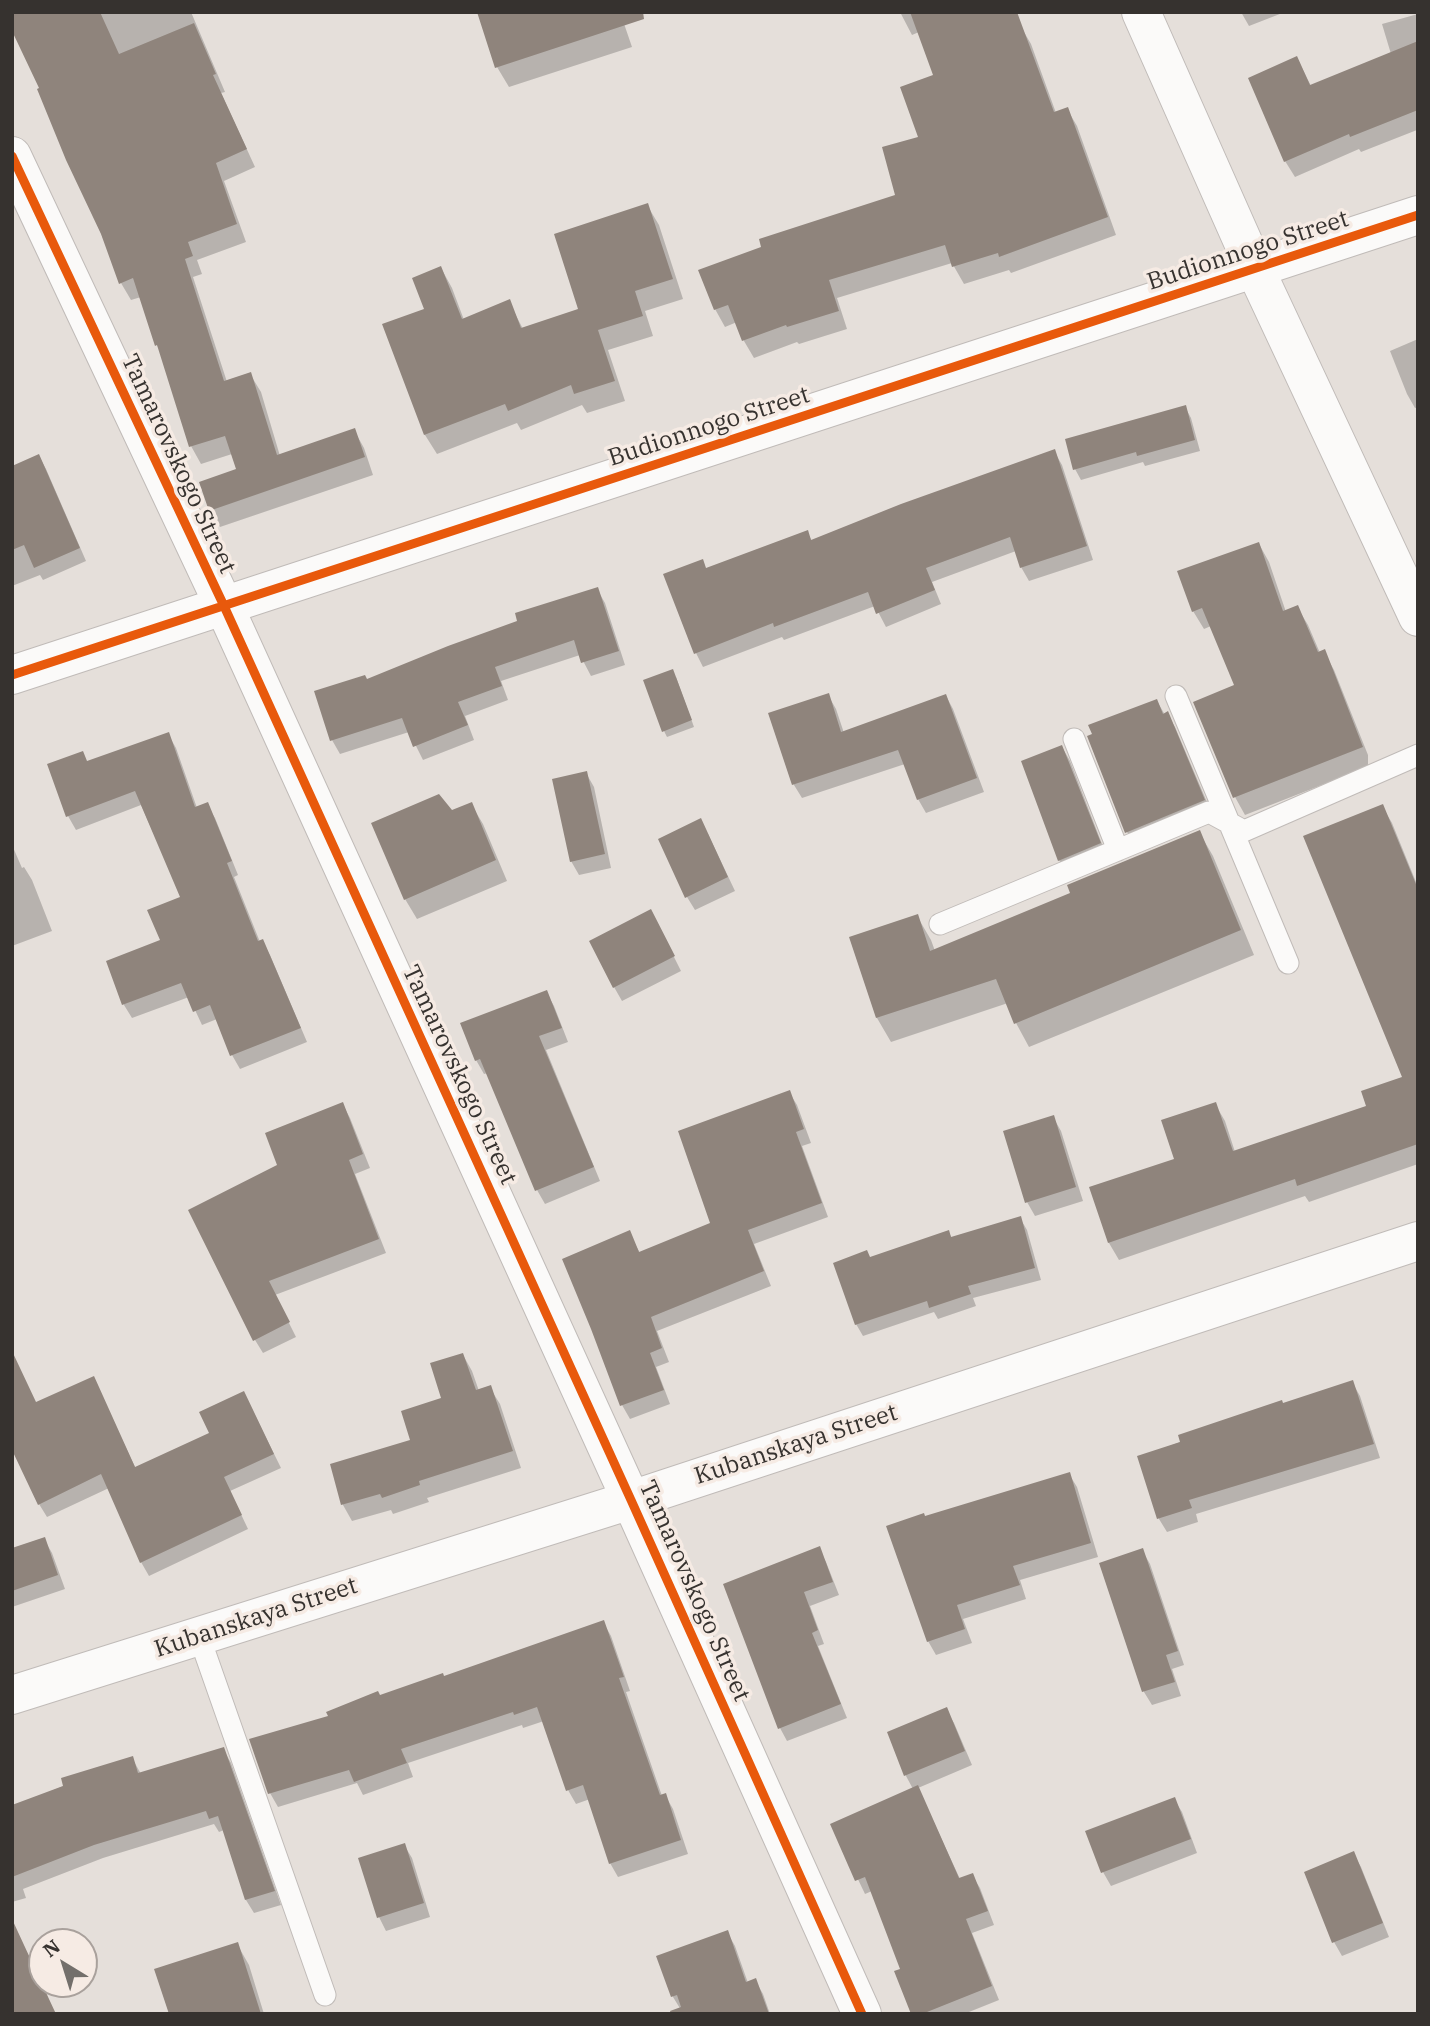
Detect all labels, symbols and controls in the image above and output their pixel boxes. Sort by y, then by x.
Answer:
street label: Budionnogo Street [1144,205,1352,297]
street label: Tamarovskogo Street [114,350,242,578]
street label: Budionnogo Street [605,381,813,473]
street label: Tamarovskogo Street [395,961,523,1189]
street label: Kubanskaya Street [691,1399,901,1491]
street label: Tamarovskogo Street [632,1476,756,1706]
street label: Kubanskaya Street [151,1572,361,1664]
north arrow [28,1928,98,1998]
text: N [38,1934,65,1962]

